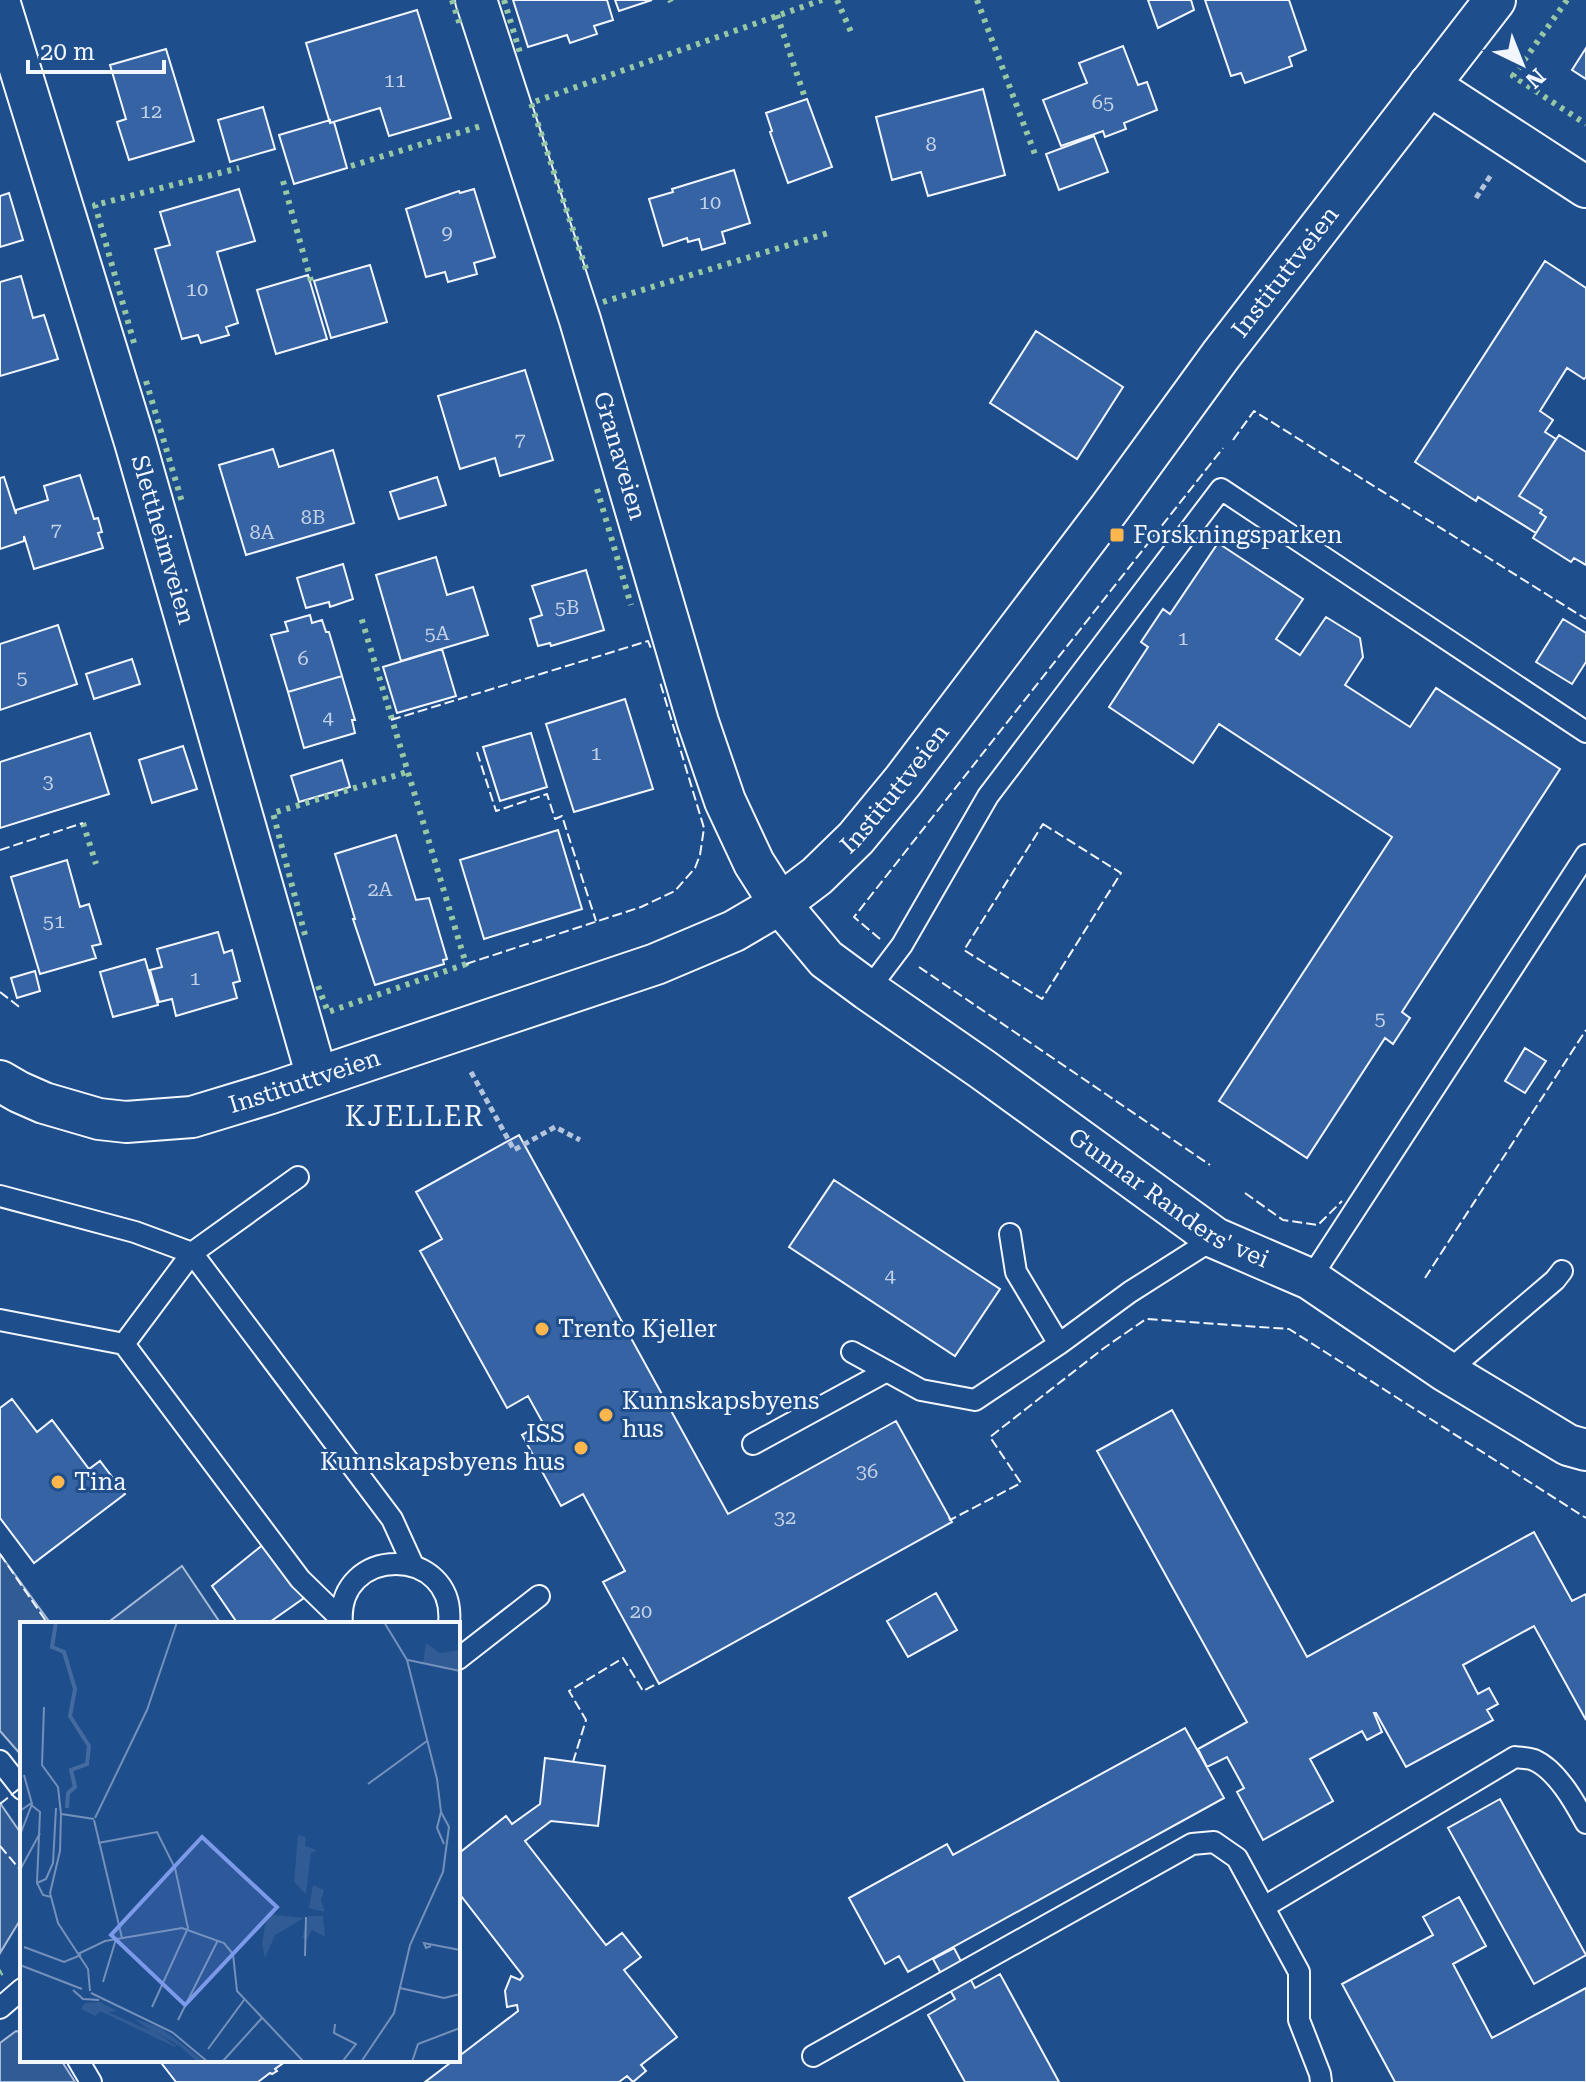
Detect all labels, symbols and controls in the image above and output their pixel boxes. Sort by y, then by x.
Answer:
scale bar [28,24,164,74]
north arrow [1482,24,1562,104]
text: 20 m [40,38,95,66]
text: N [1521,63,1550,93]
house number: 11 [384,68,406,92]
house number: 65 [1092,90,1114,114]
house number: 12 [140,99,162,123]
house number: 8 [925,132,937,156]
house number: 10 [699,190,721,214]
street label: Instituttveien [1226,201,1345,343]
house number: 9 [441,220,453,244]
house number: 10 [186,277,208,301]
street label: Granaveien [588,388,652,523]
house number: 7 [514,428,526,452]
street label: Slettheimveien [125,452,201,628]
house number: 8B [301,505,325,529]
house number: 7 [50,518,62,542]
house number: 8A [249,520,275,544]
place label: Forskningsparken [1133,521,1342,549]
marker: Forskningsparken [1108,526,1126,544]
house number: 5B [555,595,579,619]
house number: 5A [424,621,450,645]
house number: 1 [1177,626,1189,650]
house number: 6 [297,646,309,670]
house number: 5 [16,665,28,689]
house number: 4 [322,705,334,729]
street label: Instituttveien [835,719,955,859]
house number: 1 [590,741,602,765]
house number: 3 [42,769,54,793]
house number: 2A [367,877,393,901]
house number: 51 [43,909,65,933]
house number: 1 [189,966,201,990]
house number: 5 [1374,1006,1386,1030]
street label: Instituttveien [225,1043,384,1119]
district label: KJELLER [345,1100,485,1133]
street label: Gunnar Randers' vei [1063,1122,1273,1274]
house number: 4 [884,1263,896,1287]
place label: Trento Kjeller [558,1315,717,1343]
marker: Trento Kjeller [533,1320,551,1338]
place label: Kunnskapsbyens hus [622,1387,819,1443]
marker: Kunnskapsbyens hus [597,1406,615,1424]
place label: ISS Kunnskapsbyens hus [320,1420,565,1476]
marker: ISS Kunnskapsbyens hus [572,1439,590,1457]
house number: 36 [856,1459,878,1483]
place label: Tina [74,1468,126,1496]
marker: Tina [49,1473,67,1491]
house number: 32 [774,1505,796,1529]
house number: 20 [630,1599,652,1623]
inset map [20,1622,460,2062]

